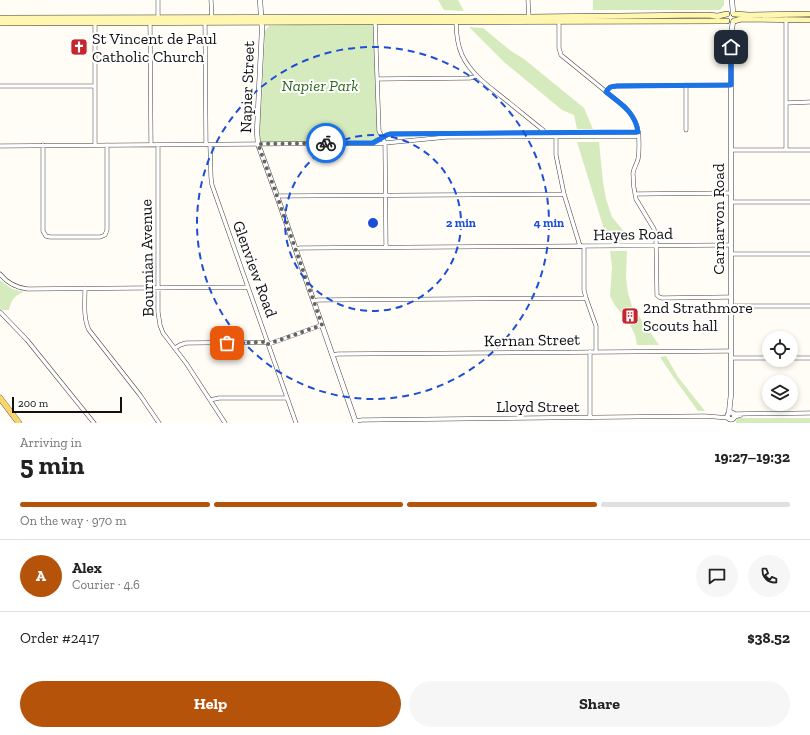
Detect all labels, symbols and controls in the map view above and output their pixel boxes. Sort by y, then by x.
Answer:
place label: St Vincent de Paul Catholic Church [92,29,217,66]
pin [714,30,748,64]
icon: home [720,36,742,58]
church icon: St Vincent de Paul Catholic Church [69,37,89,57]
street label: Napier Street [236,41,258,133]
park label: Napier Park [282,76,358,95]
courier [306,123,346,163]
icon: bike [315,132,337,154]
street label: Carnarvon Road [709,163,728,275]
street label: Bournian Avenue [136,199,158,317]
centre of rings [366,216,380,230]
text: 2 min [446,216,476,230]
text: 4 min [534,216,564,230]
street label: Glenview Road [229,218,281,320]
street label: Hayes Road [593,224,673,244]
place label: 2nd Strathmore Scouts hall [643,298,753,335]
building icon: 2nd Strathmore Scouts hall [620,306,640,326]
pin [210,326,244,360]
street label: Kernan Street [484,330,580,350]
map controls [762,331,798,411]
button: locate [762,331,798,367]
icon: bag [216,332,238,354]
button: layers [762,375,798,411]
scale bar [12,395,122,414]
text: 200 m [18,397,48,410]
street label: Lloyd Street [496,397,580,416]
text: Arriving in [20,435,82,450]
text: 19:27–19:32 [714,448,790,466]
text: 5 min [20,449,84,481]
text: On the way · 970 m [20,513,126,528]
button: chat [696,555,738,597]
button: phone [748,555,790,597]
text: Alex [72,559,102,577]
text: A [36,567,46,585]
text: Courier · 4.6 [72,577,140,592]
text: Order #2417 [20,629,99,647]
text: $38.52 [747,629,790,647]
button: Help [20,681,401,727]
button: Share [409,681,790,727]

